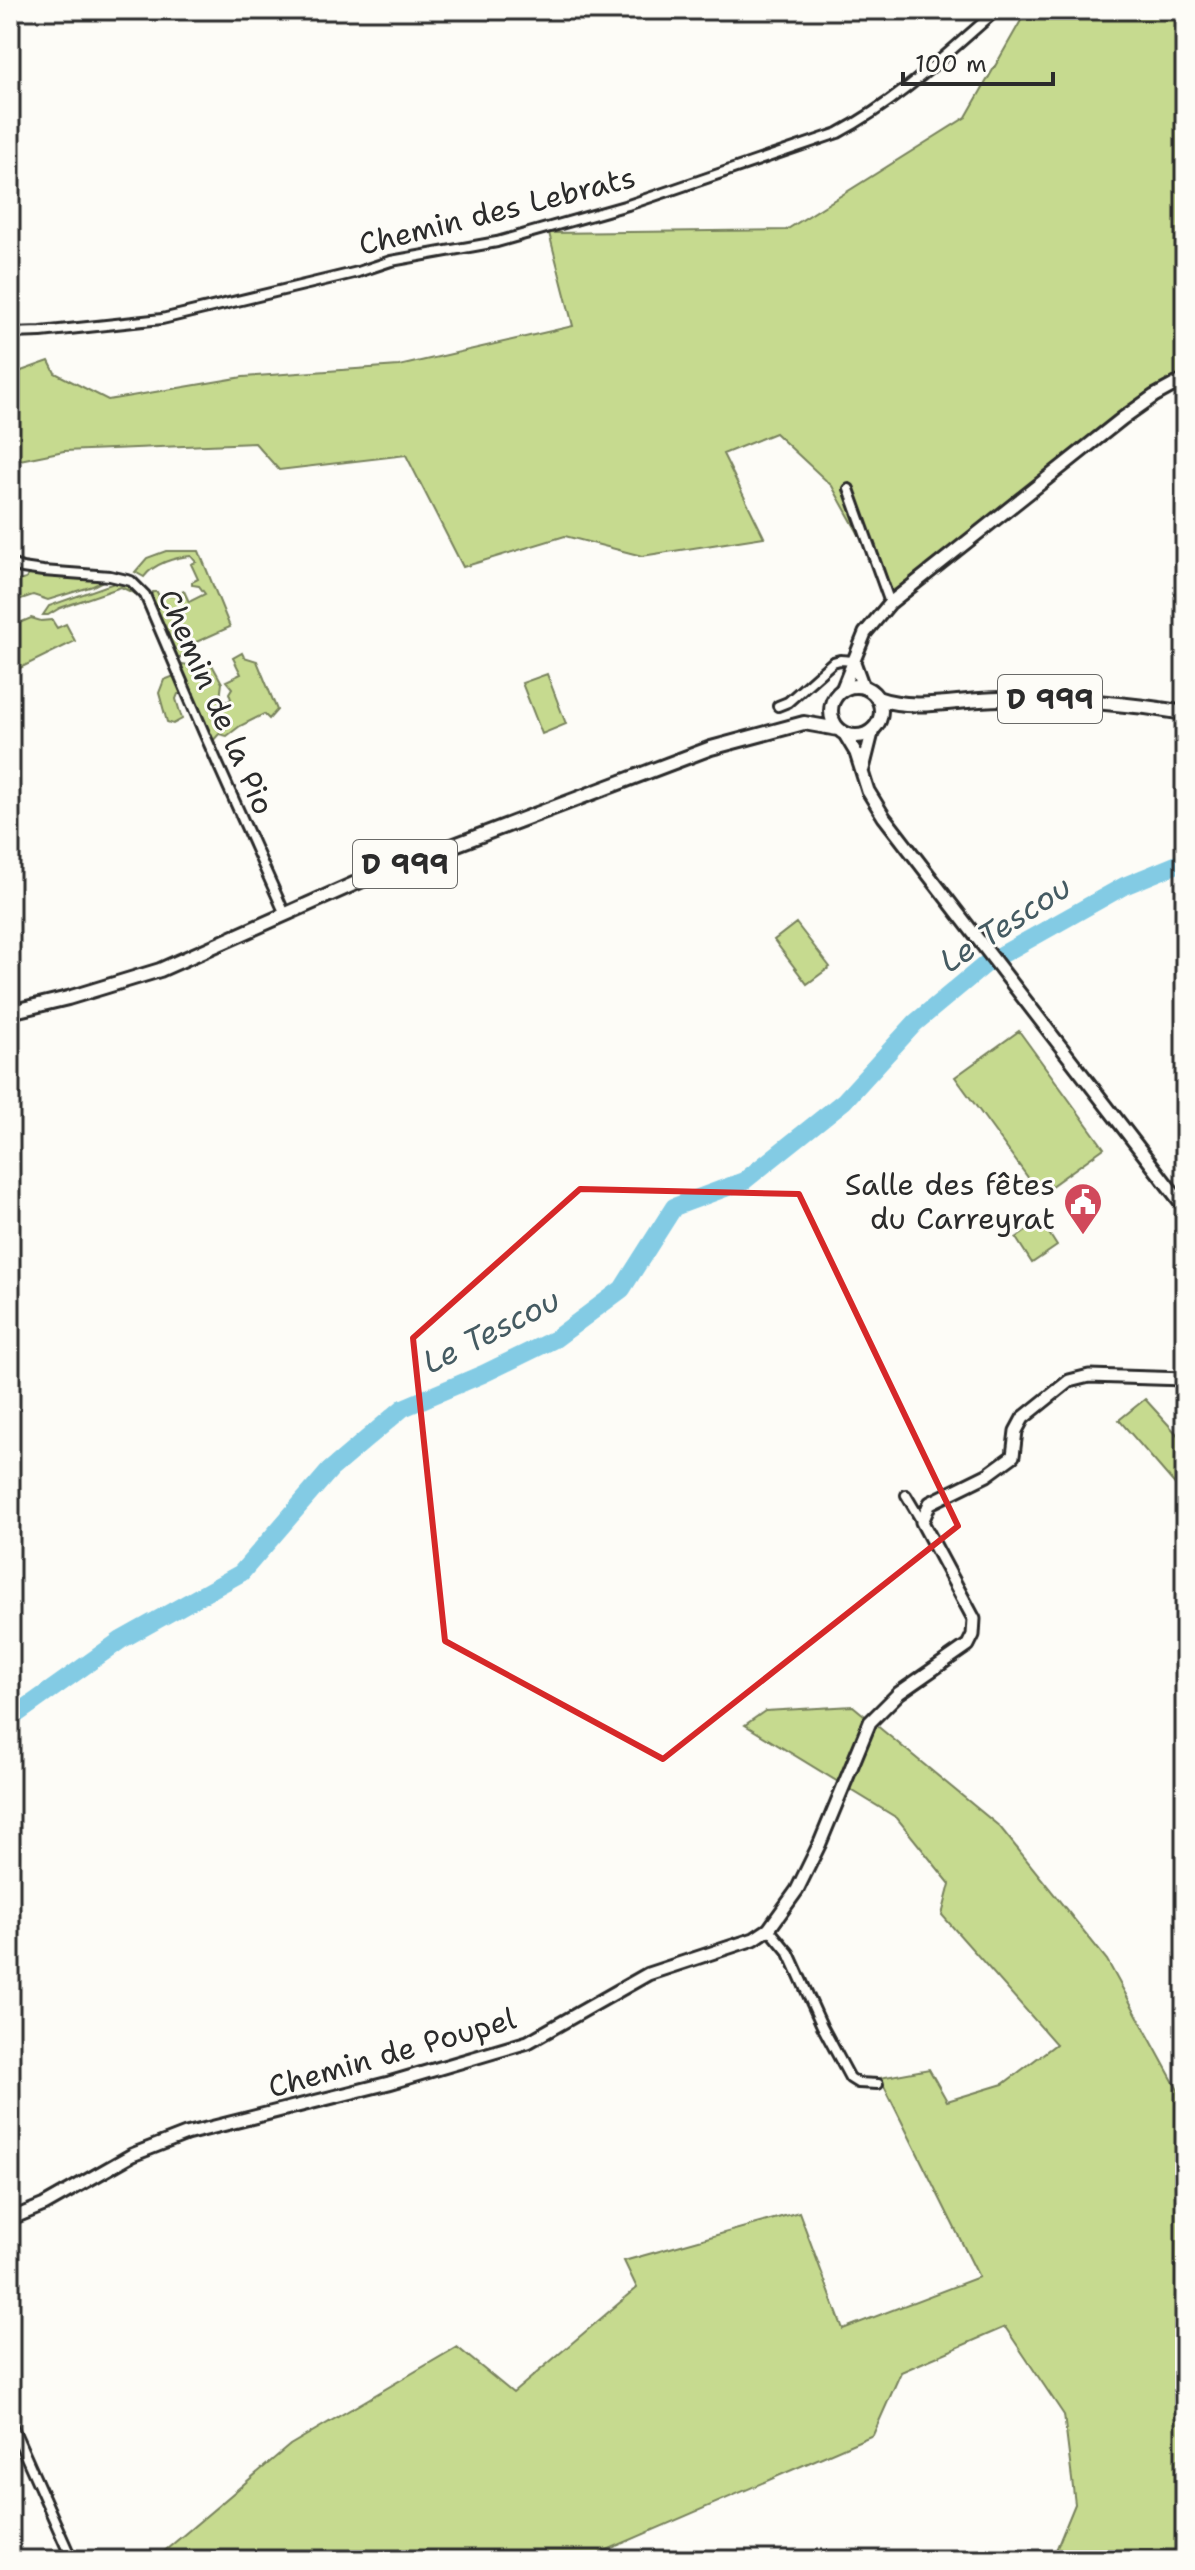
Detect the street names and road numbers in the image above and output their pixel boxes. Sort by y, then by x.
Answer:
street label: Chemin des Lebrats [354,156,640,265]
street label: Chemin de la Pio [148,583,284,821]
road number: D 999 [998,675,1102,723]
road number: D 999 [353,840,457,888]
street label: Chemin de Poupel [263,1998,520,2107]

